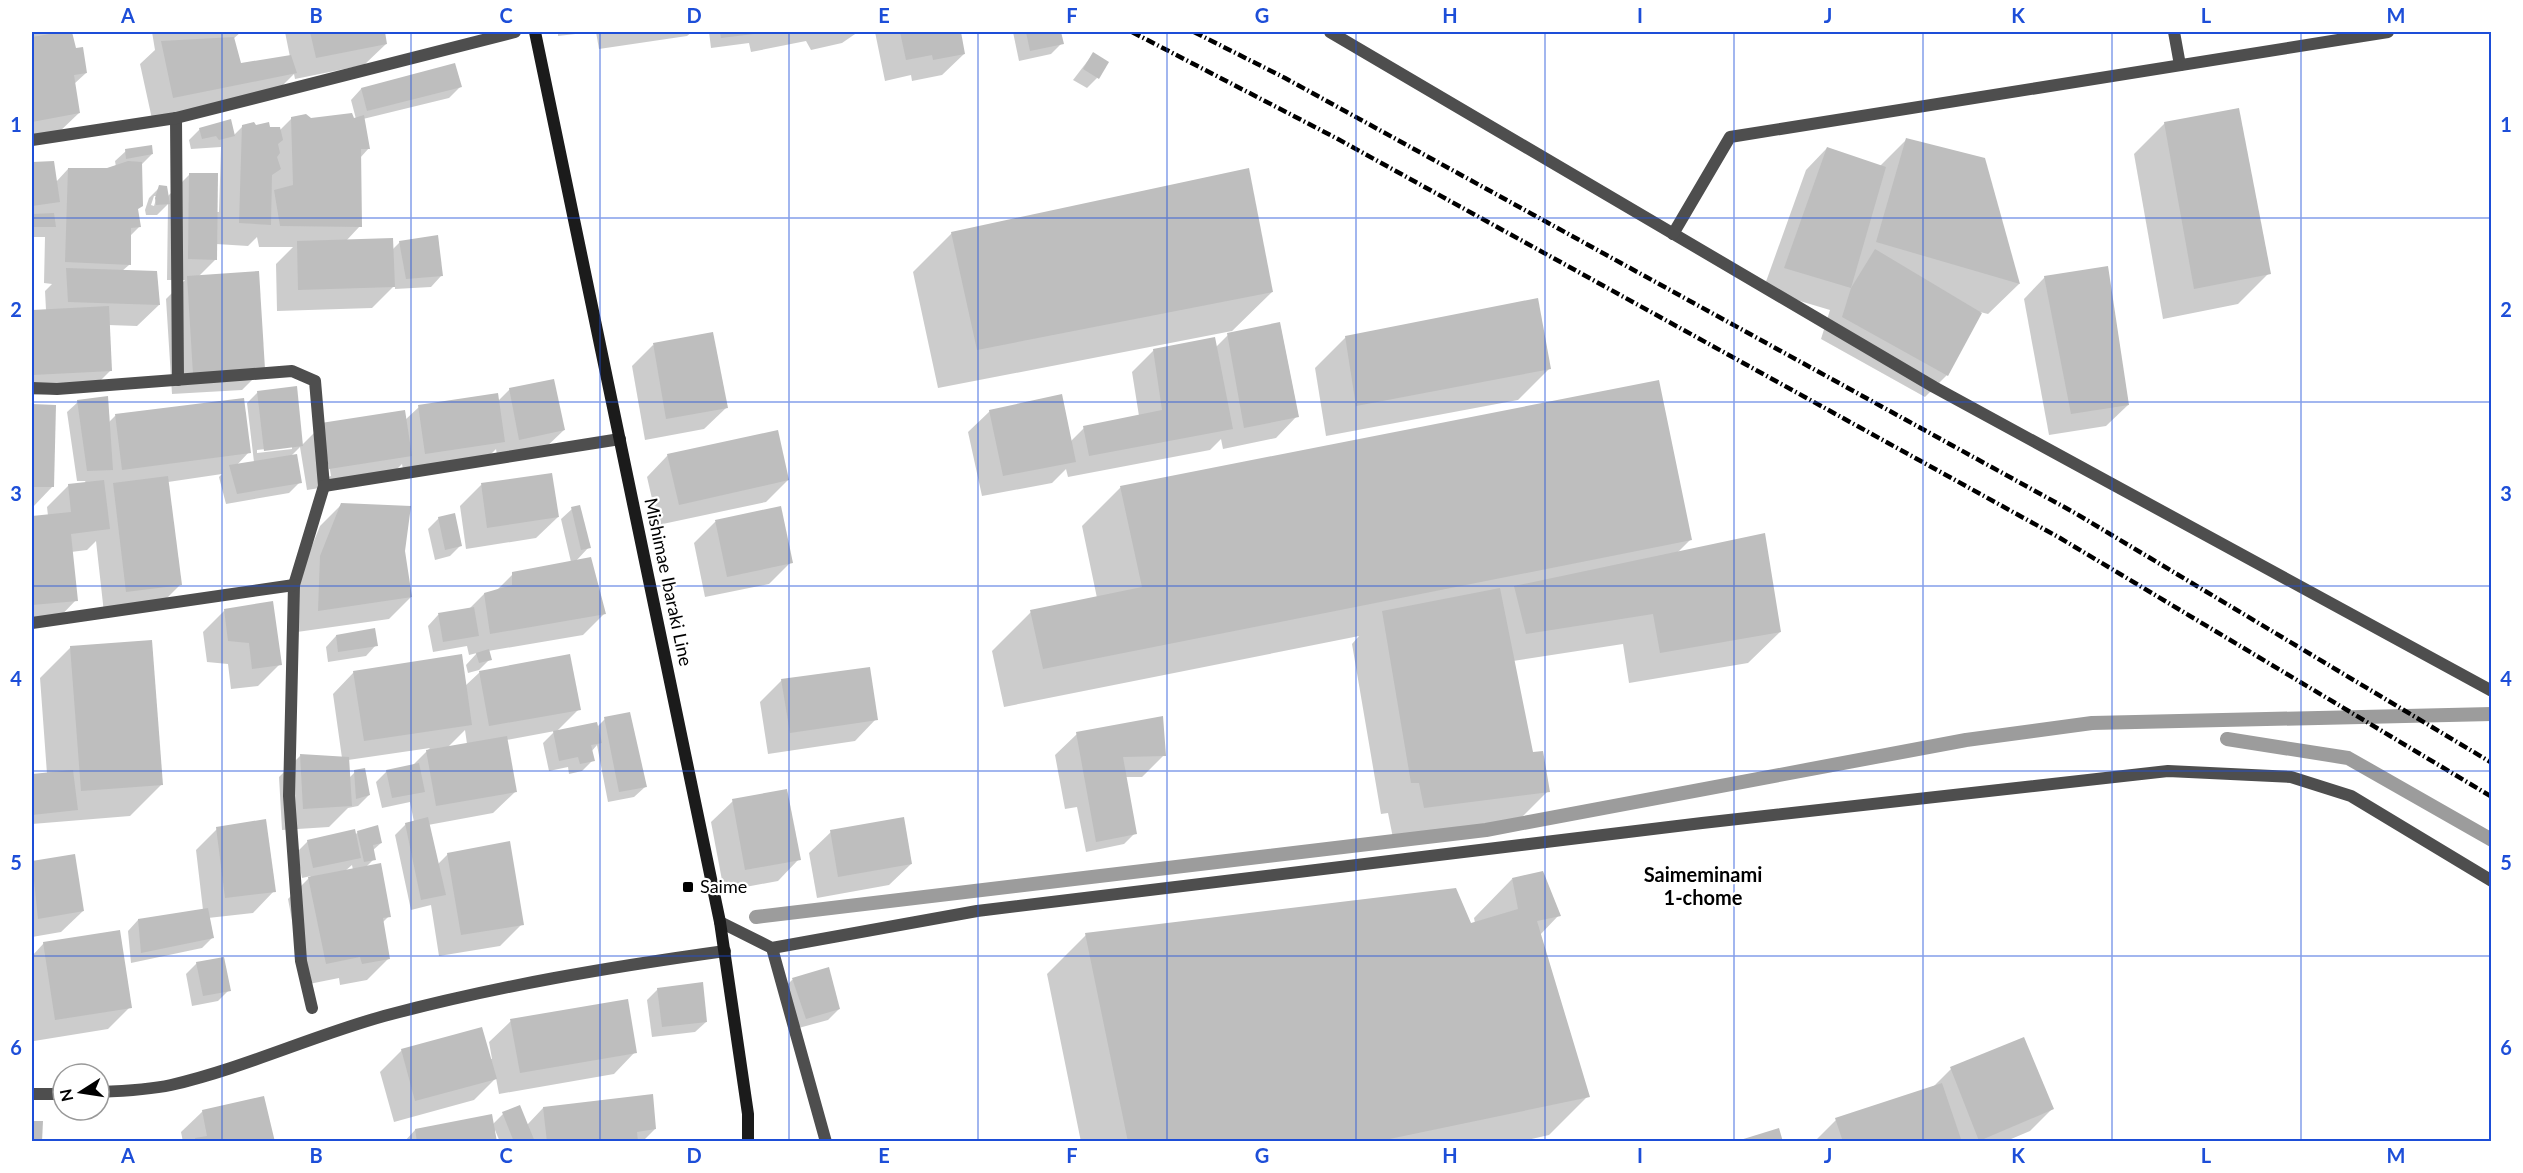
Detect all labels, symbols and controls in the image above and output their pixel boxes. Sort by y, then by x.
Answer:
text: A [120,3,135,27]
text: B [309,3,323,27]
text: C [499,3,513,27]
text: D [686,3,702,27]
text: E [878,3,890,27]
text: F [1066,3,1078,27]
text: G [1255,3,1269,27]
text: H [1442,3,1458,27]
text: I [1637,3,1643,27]
text: J [1824,3,1832,27]
text: K [2011,3,2025,27]
text: L [2201,3,2212,27]
text: M [2387,3,2405,27]
text: 1 [10,112,22,136]
text: 1 [2500,112,2512,136]
text: 2 [10,297,22,321]
text: 2 [2500,297,2512,321]
text: 3 [10,481,22,505]
text: 3 [2500,481,2512,505]
street label: Mishimae Ibaraki Line [640,496,698,668]
text: 4 [10,666,22,690]
text: 4 [2500,666,2512,690]
text: 5 [10,850,22,874]
text: 5 [2500,850,2512,874]
district label: Saimeminami 1-chome [1644,862,1762,909]
place label: Saime [700,875,747,897]
marker: Saime [681,880,695,894]
text: 6 [10,1035,22,1059]
text: 6 [2500,1035,2512,1059]
north arrow [51,1062,111,1122]
text: N [55,1087,76,1103]
text: A [120,1143,135,1167]
text: B [309,1143,323,1167]
text: C [499,1143,513,1167]
text: D [686,1143,702,1167]
text: E [878,1143,890,1167]
text: F [1066,1143,1078,1167]
text: G [1255,1143,1269,1167]
text: H [1442,1143,1458,1167]
text: I [1637,1143,1643,1167]
text: J [1824,1143,1832,1167]
text: K [2011,1143,2025,1167]
text: L [2201,1143,2212,1167]
text: M [2387,1143,2405,1167]

